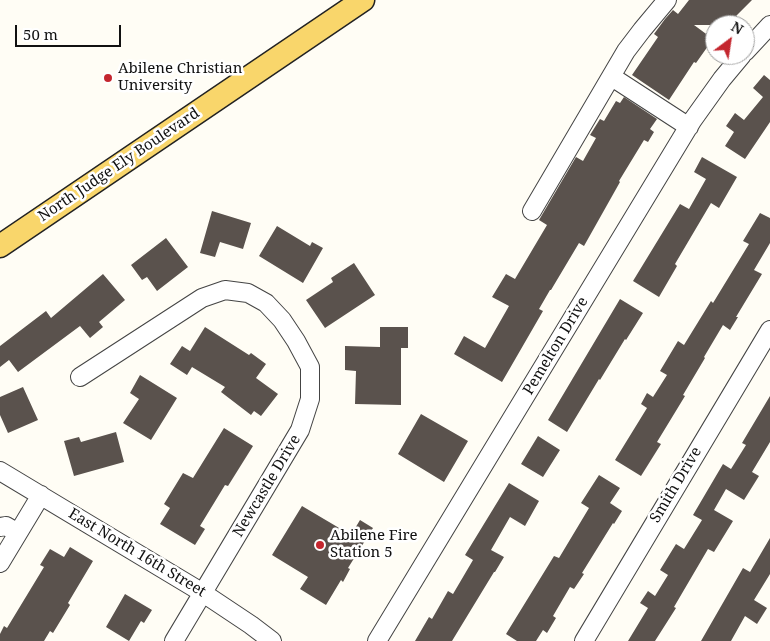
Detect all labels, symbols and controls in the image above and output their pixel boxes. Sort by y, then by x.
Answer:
scale bar [18,15,124,47]
north arrow [705,15,755,65]
text: N [728,17,747,39]
text: 50 m [23,24,58,44]
place label: Abilene Christian University [118,60,242,95]
marker: Abilene Christian University [102,72,114,84]
street label: North Judge Ely Boulevard [35,104,203,226]
street label: Pemelton Drive [520,294,592,398]
street label: Newcastle Drive [229,432,305,540]
street label: Smith Drive [646,444,706,526]
street label: East North 16th Street [65,505,209,601]
place label: Abilene Fire Station 5 [330,527,418,562]
marker: Abilene Fire Station 5 [314,539,326,551]

